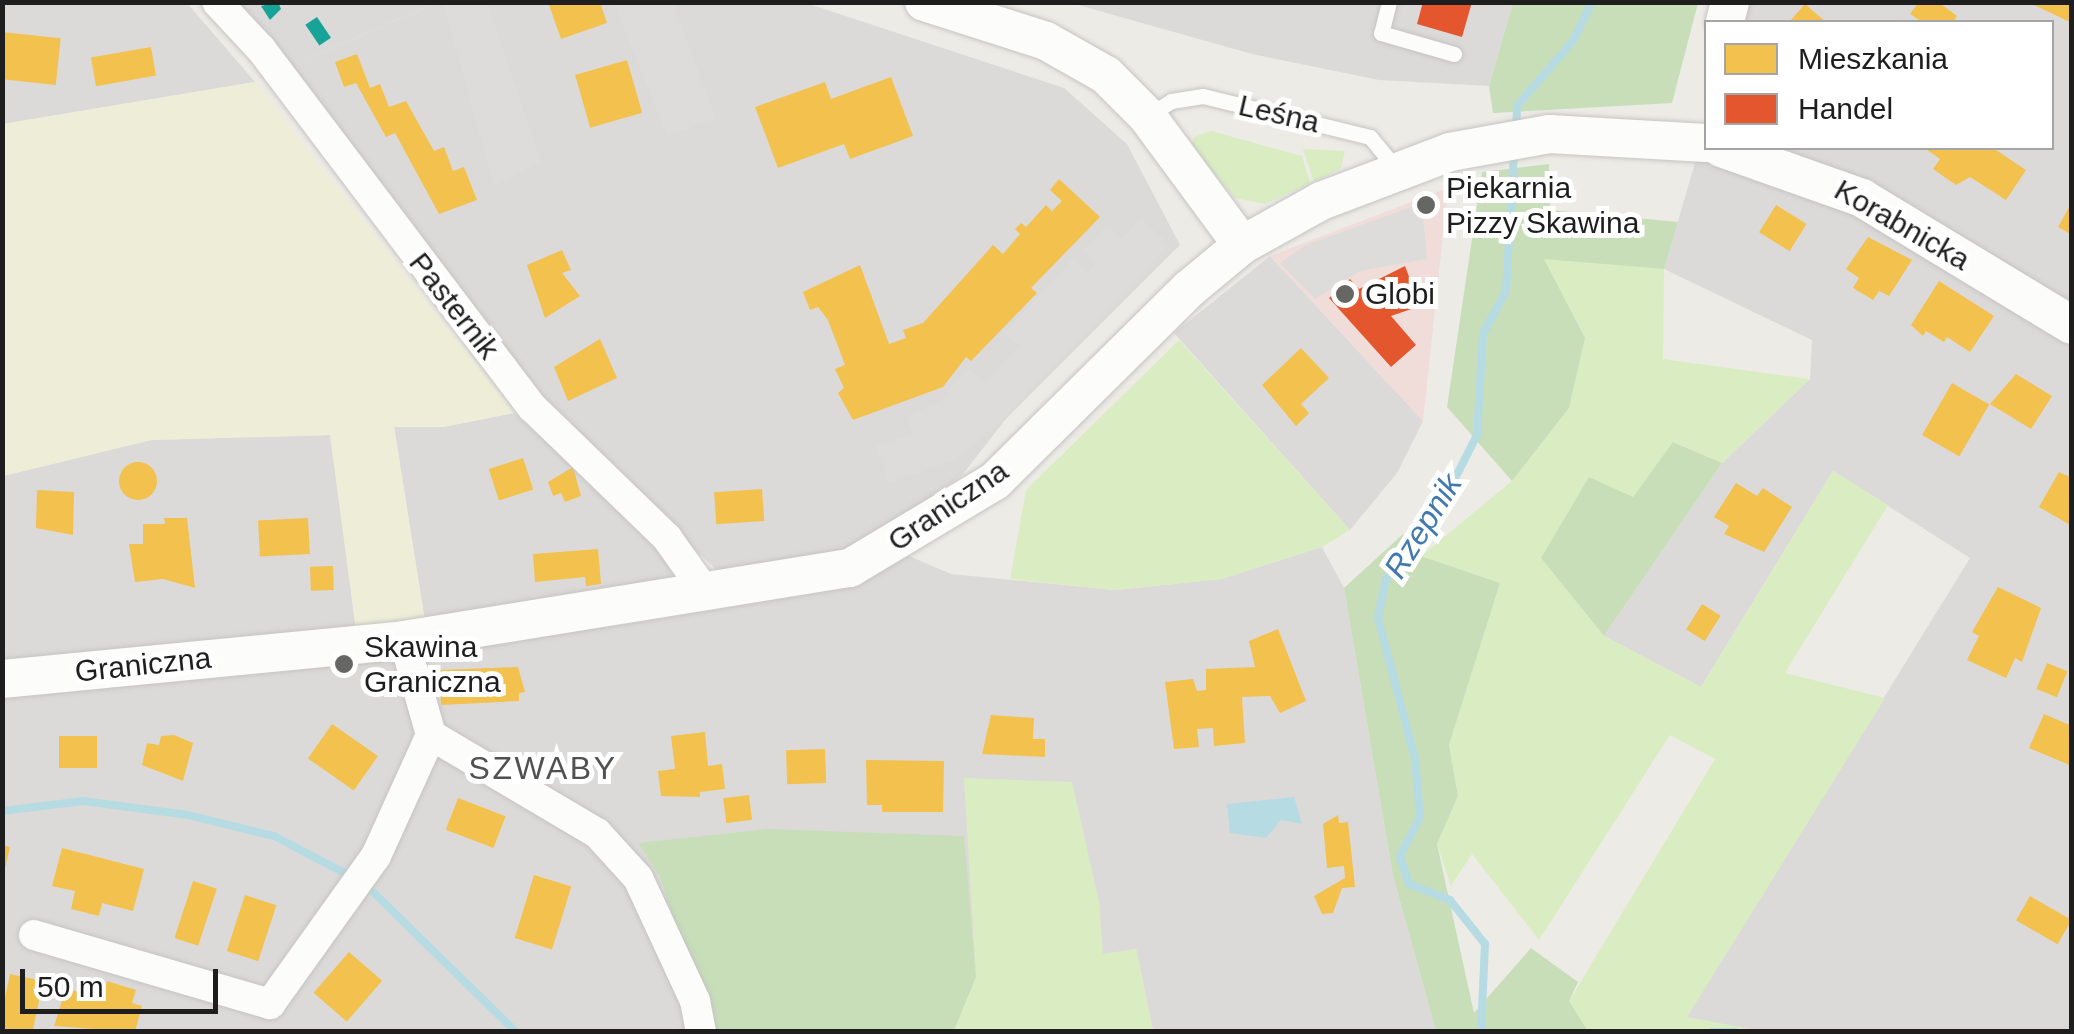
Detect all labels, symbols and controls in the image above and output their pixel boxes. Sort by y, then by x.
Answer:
legend [1704,20,2054,150]
text: Mieszkania [1798,42,1948,75]
street label: Leśna [1235,87,1323,141]
text: Handel [1798,92,1893,125]
place label: Piekarnia Pizzy Skawina [1446,170,1639,240]
street label: Korabnicka [1828,172,1976,278]
marker: Piekarnia Pizzy Skawina [1415,194,1437,216]
street label: Pasternik [401,246,507,366]
place label: Globi [1365,276,1435,312]
marker: Globi [1334,283,1356,305]
street label: Graniczna [881,453,1015,559]
water label: Rzepnik [1376,467,1470,585]
place label: Skawina Graniczna [364,629,501,700]
street label: Graniczna [73,640,213,690]
marker: Skawina Graniczna [333,653,355,675]
district label: SZWABY [469,749,617,787]
scale bar [25,949,222,1011]
text: 50 m [37,970,104,1003]

